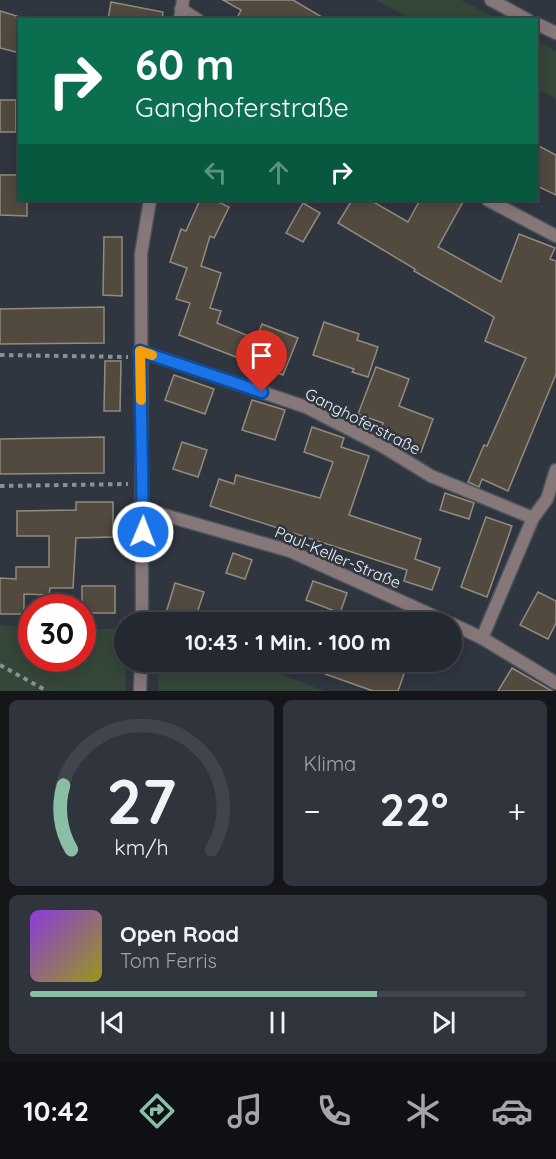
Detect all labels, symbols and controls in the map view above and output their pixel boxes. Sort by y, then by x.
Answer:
text: 60 m [135,38,235,91]
icon: right [36,42,114,120]
text: Ganghoferstraße [135,90,349,124]
icon: left [199,156,232,189]
icon: ahead [262,156,295,189]
icon: right [325,156,358,189]
pin [236,330,287,392]
icon: arrive [245,339,278,372]
street label: Ganghoferstraße [302,383,424,459]
position arrow [111,500,175,564]
street label: Paul-Keller-Straße [272,521,404,593]
speed limit sign: 30 [18,594,96,672]
text: 10:43 · 1 Min. · 100 m [185,628,391,656]
text: Klima [304,751,356,776]
text: 27 [106,762,176,840]
text: 22° [380,781,448,837]
text: − [304,790,321,831]
text: + [507,790,526,831]
text: km/h [114,834,168,860]
text: Open Road [120,920,239,948]
text: Tom Ferris [120,948,217,973]
icon: previous [96,1006,129,1039]
icon: pause [261,1006,294,1039]
icon: next [427,1006,460,1039]
icon: directions [136,1090,178,1132]
icon: music [224,1090,266,1132]
icon: phone [313,1090,355,1132]
icon: climate [402,1090,444,1132]
icon: car [491,1090,533,1132]
text: 10:42 [23,1094,89,1128]

